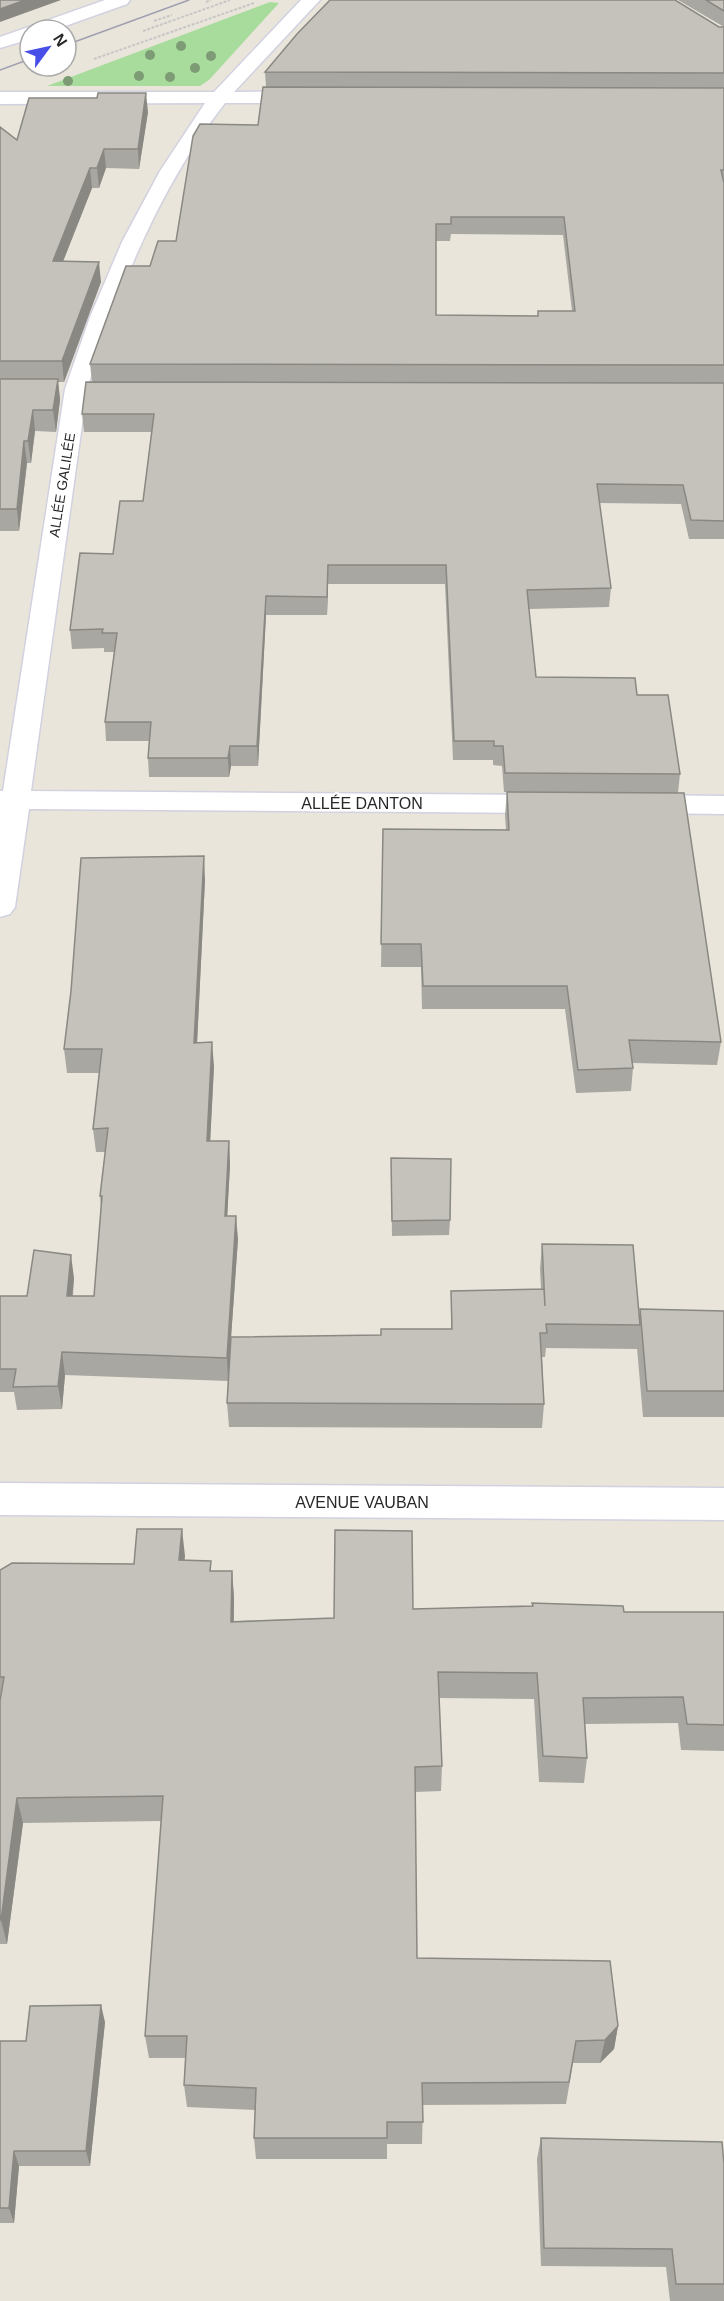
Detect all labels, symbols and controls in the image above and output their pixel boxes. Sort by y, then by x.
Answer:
north arrow [18,18,78,78]
text: N [50,31,70,50]
street label: ALLÉE GALILÉE [46,431,78,539]
street label: ALLÉE DANTON [301,794,423,812]
street label: AVENUE VAUBAN [295,1494,429,1511]

